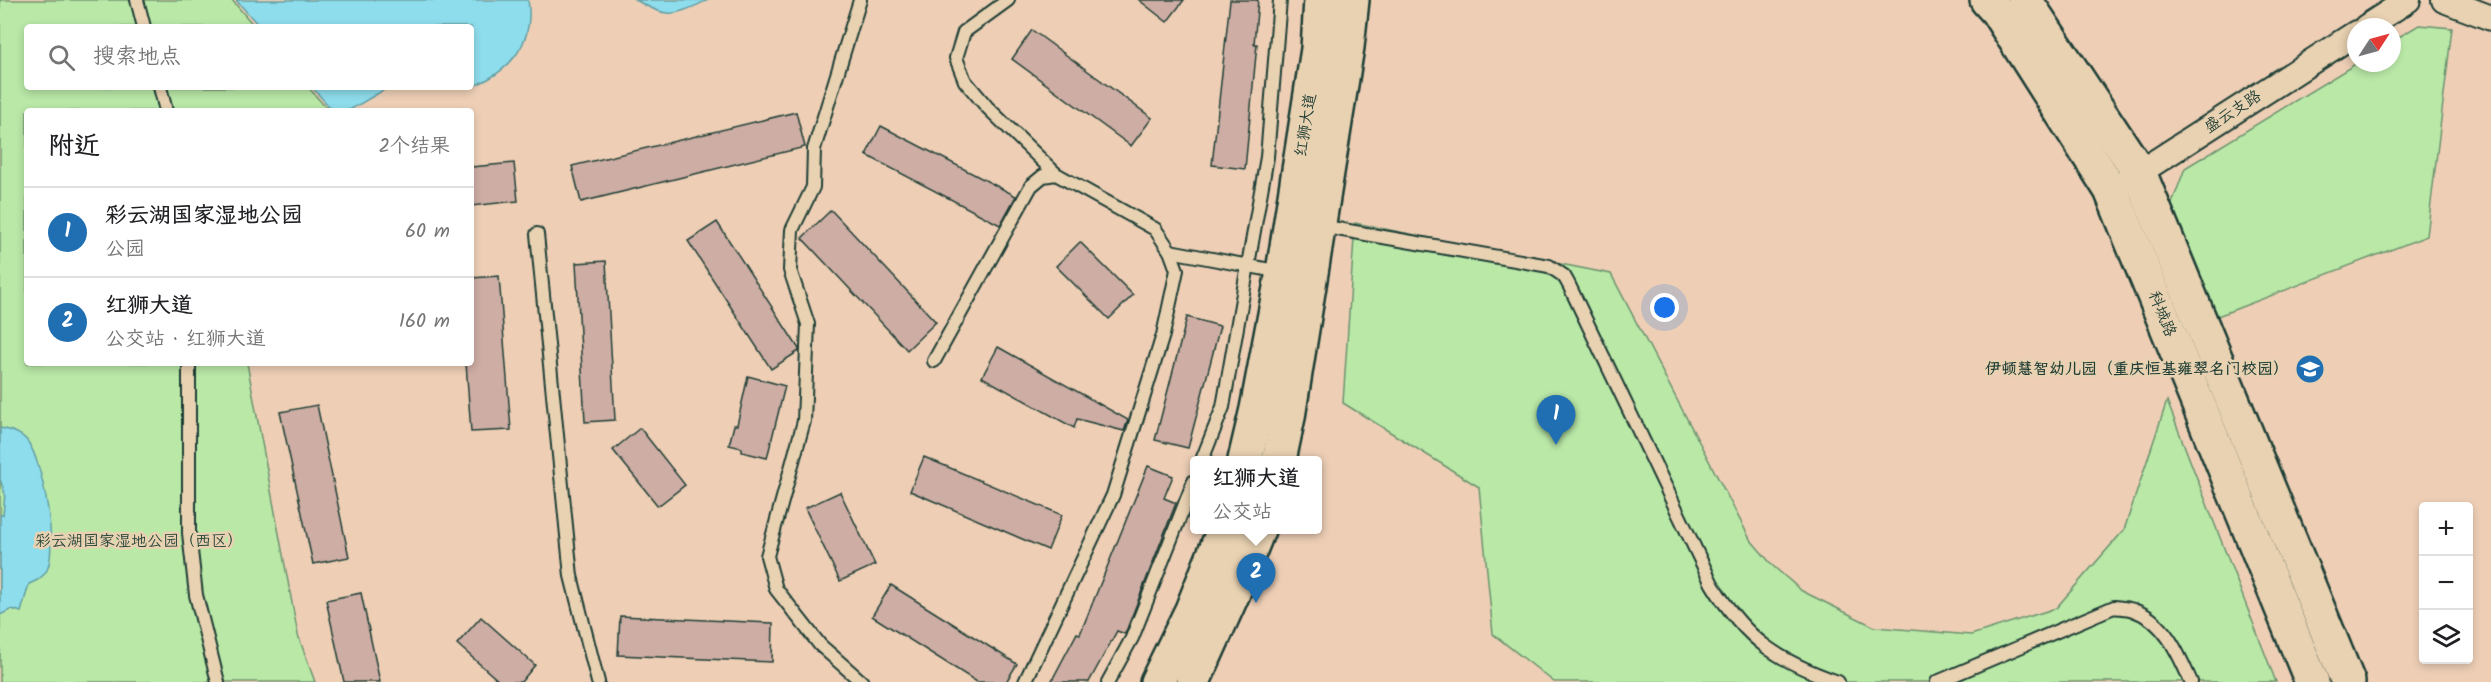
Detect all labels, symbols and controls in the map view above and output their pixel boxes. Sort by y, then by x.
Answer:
north arrow [2347,18,2401,72]
search box [24,24,474,90]
text: 搜索地点 [93,40,181,75]
icon: search [45,41,78,74]
street label: 盛云支路 [2199,84,2267,140]
street label: 红狮大道 [1289,91,1323,159]
text: 附近 [48,126,100,168]
text: 2个结果 [378,131,450,163]
text: 彩云湖国家湿地公园 [105,199,303,234]
text: 1 [64,216,71,248]
text: 60 m [405,216,450,248]
text: 公园 [105,234,145,266]
street label: 科城路 [2141,287,2183,341]
text: 红狮大道 [105,289,193,324]
your location [1650,293,1679,322]
text: 2 [62,306,73,338]
text: 160 m [399,306,450,338]
text: 公交站 · 红狮大道 [105,324,266,356]
school or university icon: 伊顿慧智幼儿园（重庆恒基雍翠名门校园） [2294,353,2326,385]
place label: 伊顿慧智幼儿园（重庆恒基雍翠名门校园） [1985,357,2289,382]
pin: 1 [1536,396,1576,445]
popup [1190,456,1322,534]
text: 红狮大道 [1212,462,1300,497]
text: 公交站 [1212,497,1272,529]
map controls [2419,502,2473,664]
button: + [2419,502,2473,556]
park label: 彩云湖国家湿地公园（西区） [35,529,243,554]
pin: 2 [1236,554,1276,603]
button: − [2419,556,2473,610]
button: layers [2419,610,2473,664]

